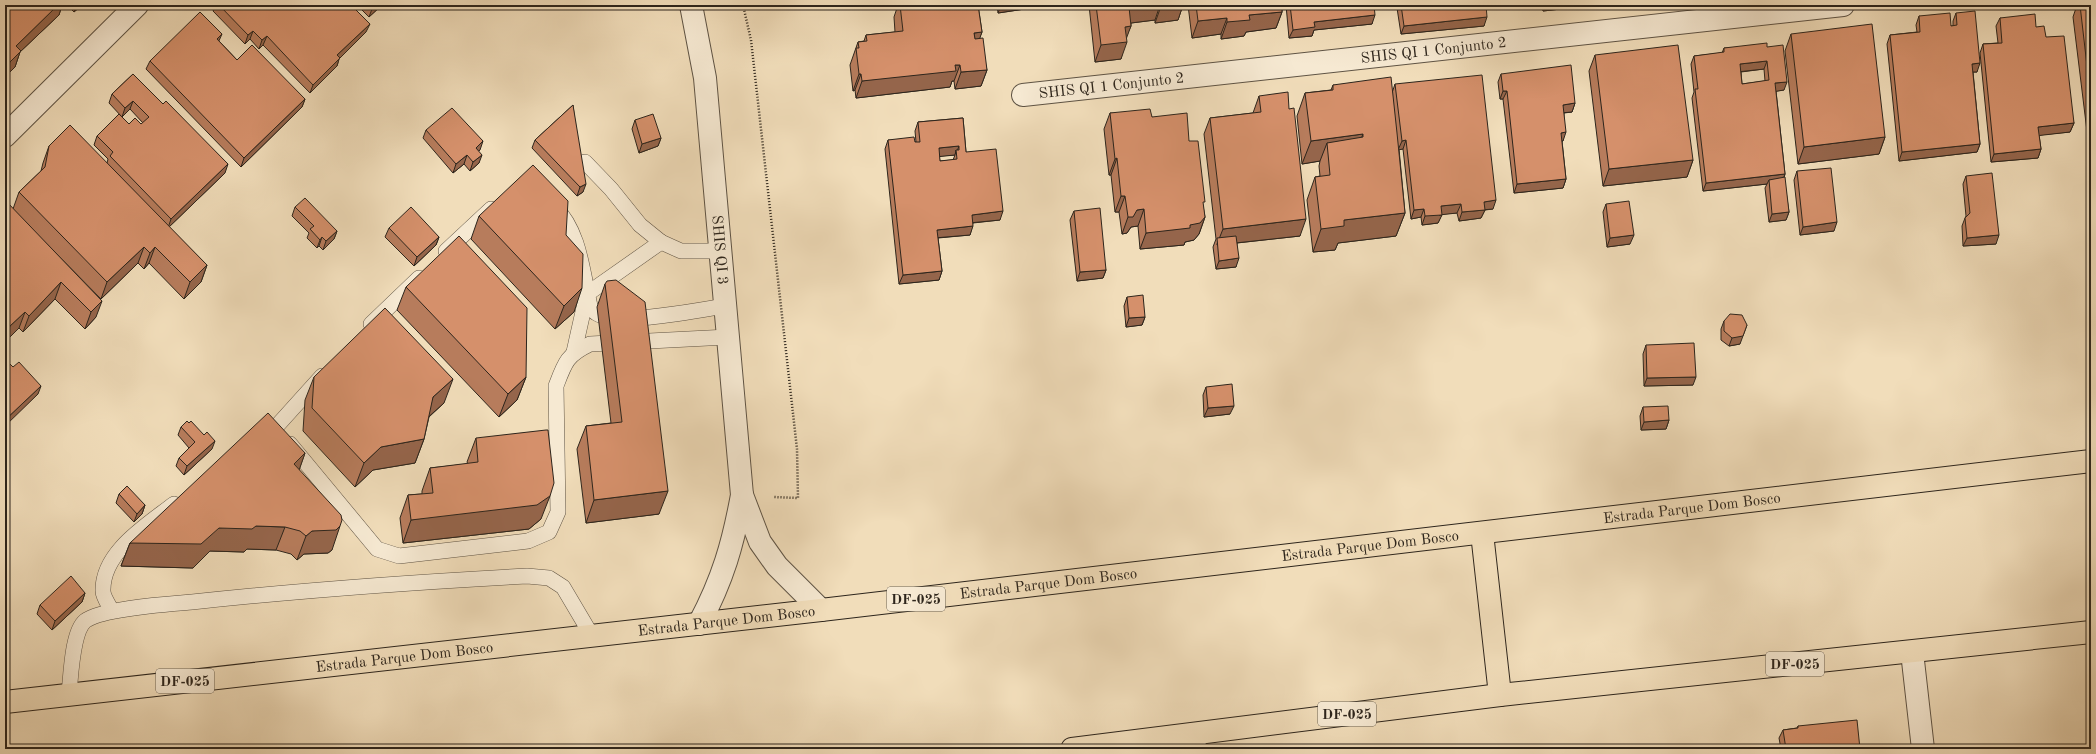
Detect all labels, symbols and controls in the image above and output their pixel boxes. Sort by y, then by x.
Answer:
street label: SHIS QI 1 Conjunto 2 [1360,36,1507,67]
street label: SHIS QI 1 Conjunto 2 [1038,71,1185,102]
street label: SHIS QI 3 [708,215,729,286]
street label: Estrada Parque Dom Bosco [1602,491,1782,527]
street label: Estrada Parque Dom Bosco [1281,529,1460,565]
street label: Estrada Parque Dom Bosco [959,567,1138,603]
road number: DF-025 [887,587,945,611]
street label: Estrada Parque Dom Bosco [637,605,816,640]
street label: Estrada Parque Dom Bosco [315,641,494,676]
road number: DF-025 [1766,652,1824,676]
road number: DF-025 [156,669,214,693]
road number: DF-025 [1318,702,1376,726]

